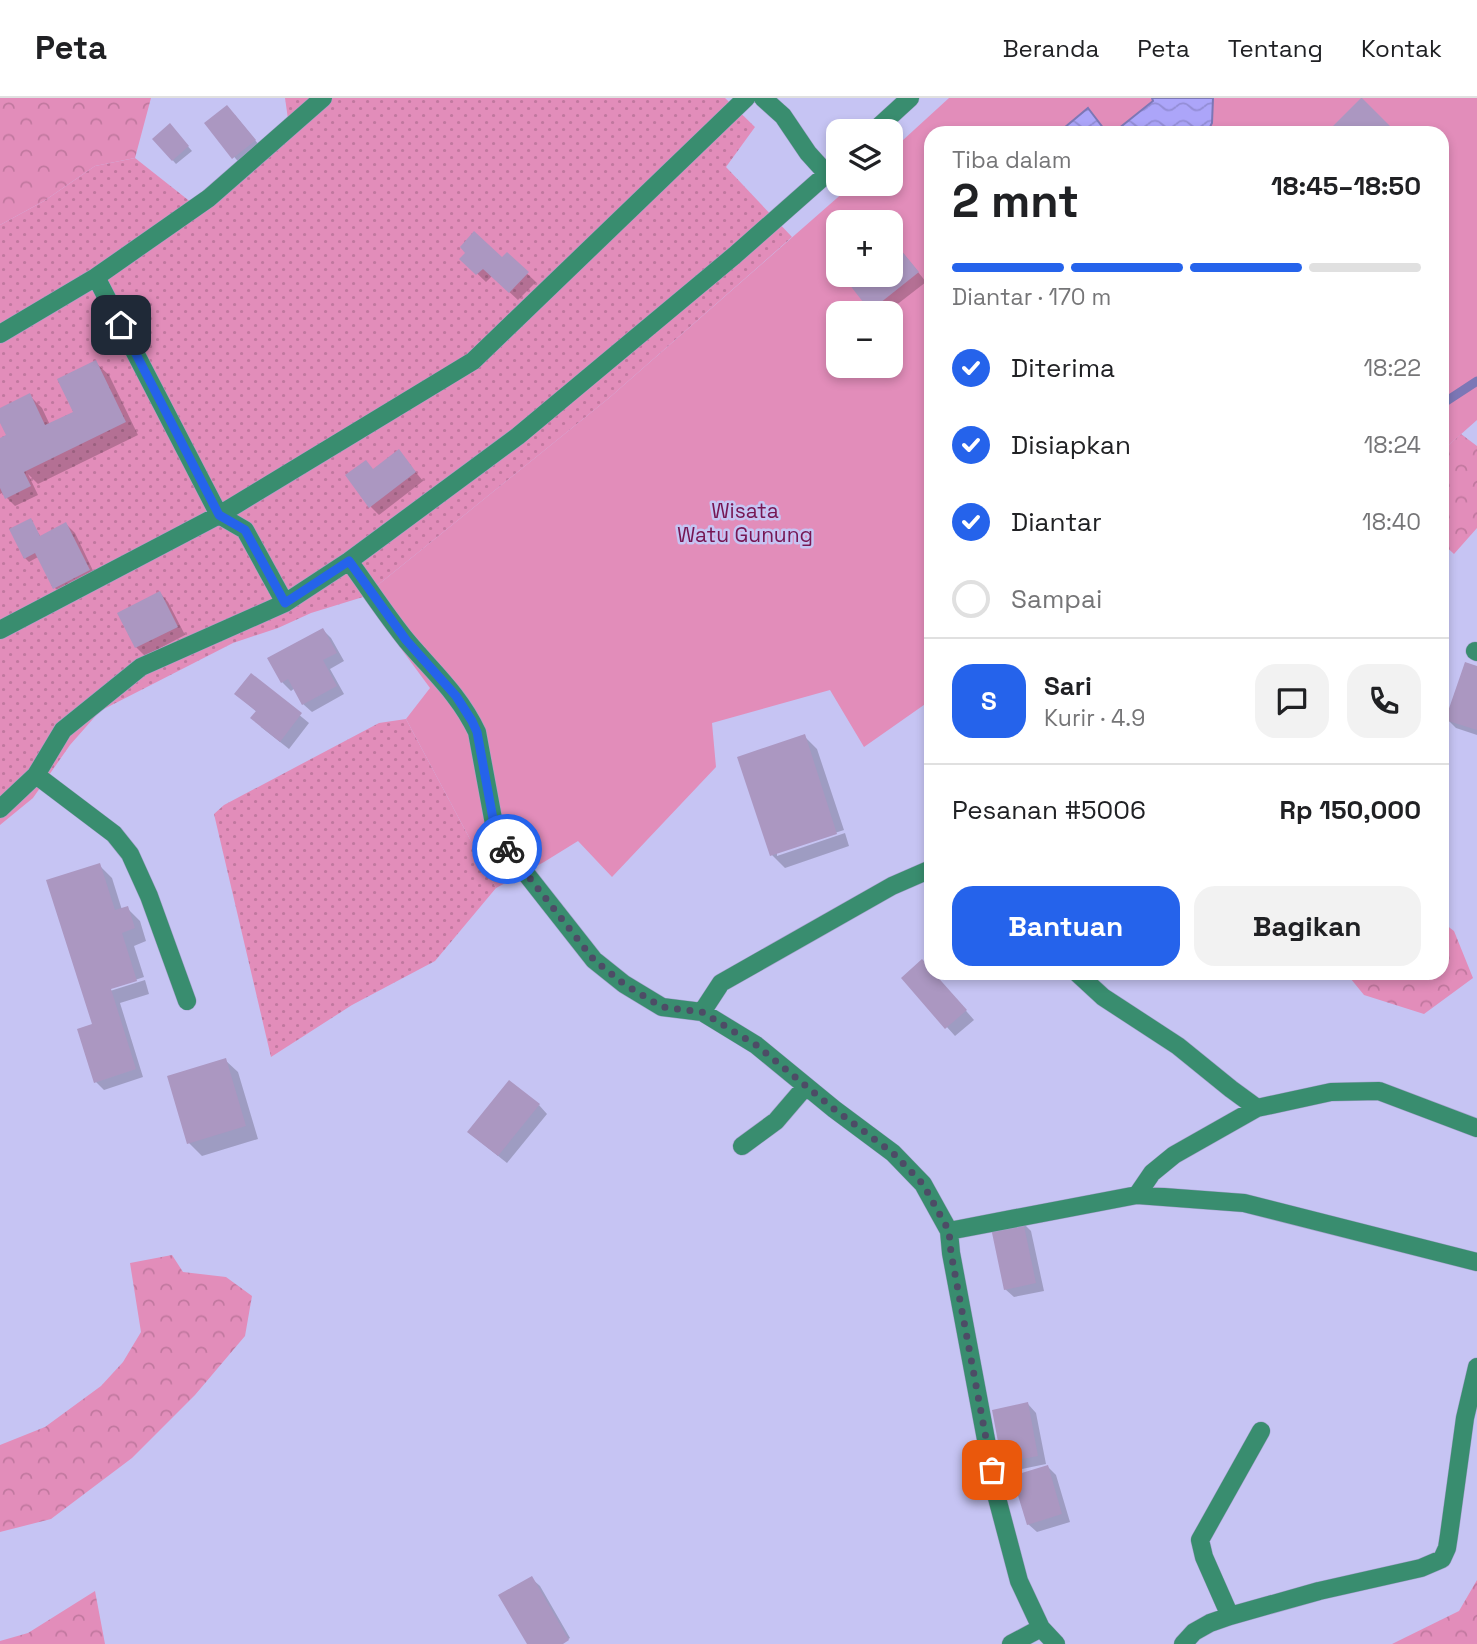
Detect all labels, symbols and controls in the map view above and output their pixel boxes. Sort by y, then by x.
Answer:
text: Peta [35,27,107,69]
text: Beranda [1003,33,1099,64]
text: Peta [1137,33,1190,64]
text: Tentang [1228,33,1323,64]
text: Kontak [1361,33,1442,64]
map controls [826,119,903,378]
button: layers [826,119,903,196]
text: Tiba dalam [952,145,1072,175]
text: 18:45–18:50 [1271,169,1421,203]
text: 2 mnt [952,172,1079,230]
button: + [826,210,903,287]
text: Diantar · 170 m [952,282,1111,312]
pin [91,295,151,355]
button: − [826,301,903,378]
icon: home [102,306,140,344]
icon: check [952,349,990,387]
text: Diterima [1011,351,1115,385]
text: 18:22 [1364,353,1421,383]
icon: check [952,426,990,464]
text: Disiapkan [1011,428,1131,462]
text: 18:24 [1364,430,1421,460]
park label: Wisata Watu Gunung [677,497,813,548]
icon: check [952,503,990,541]
text: Diantar [1011,505,1102,539]
text: 18:40 [1362,507,1421,537]
text: Sampai [1011,582,1102,616]
button: chat [1255,664,1329,738]
button: phone [1347,664,1421,738]
text: Sari [1044,669,1092,703]
text: S [981,684,997,718]
text: Kurir · 4.9 [1044,703,1145,733]
text: Pesanan #5006 [952,793,1146,827]
text: Rp 150,000 [1280,793,1421,827]
courier [472,814,542,884]
icon: bike [488,830,526,868]
button: Bantuan [952,886,1180,966]
button: Bagikan [1194,886,1421,966]
pin [962,1440,1022,1500]
icon: bag [973,1451,1011,1489]

